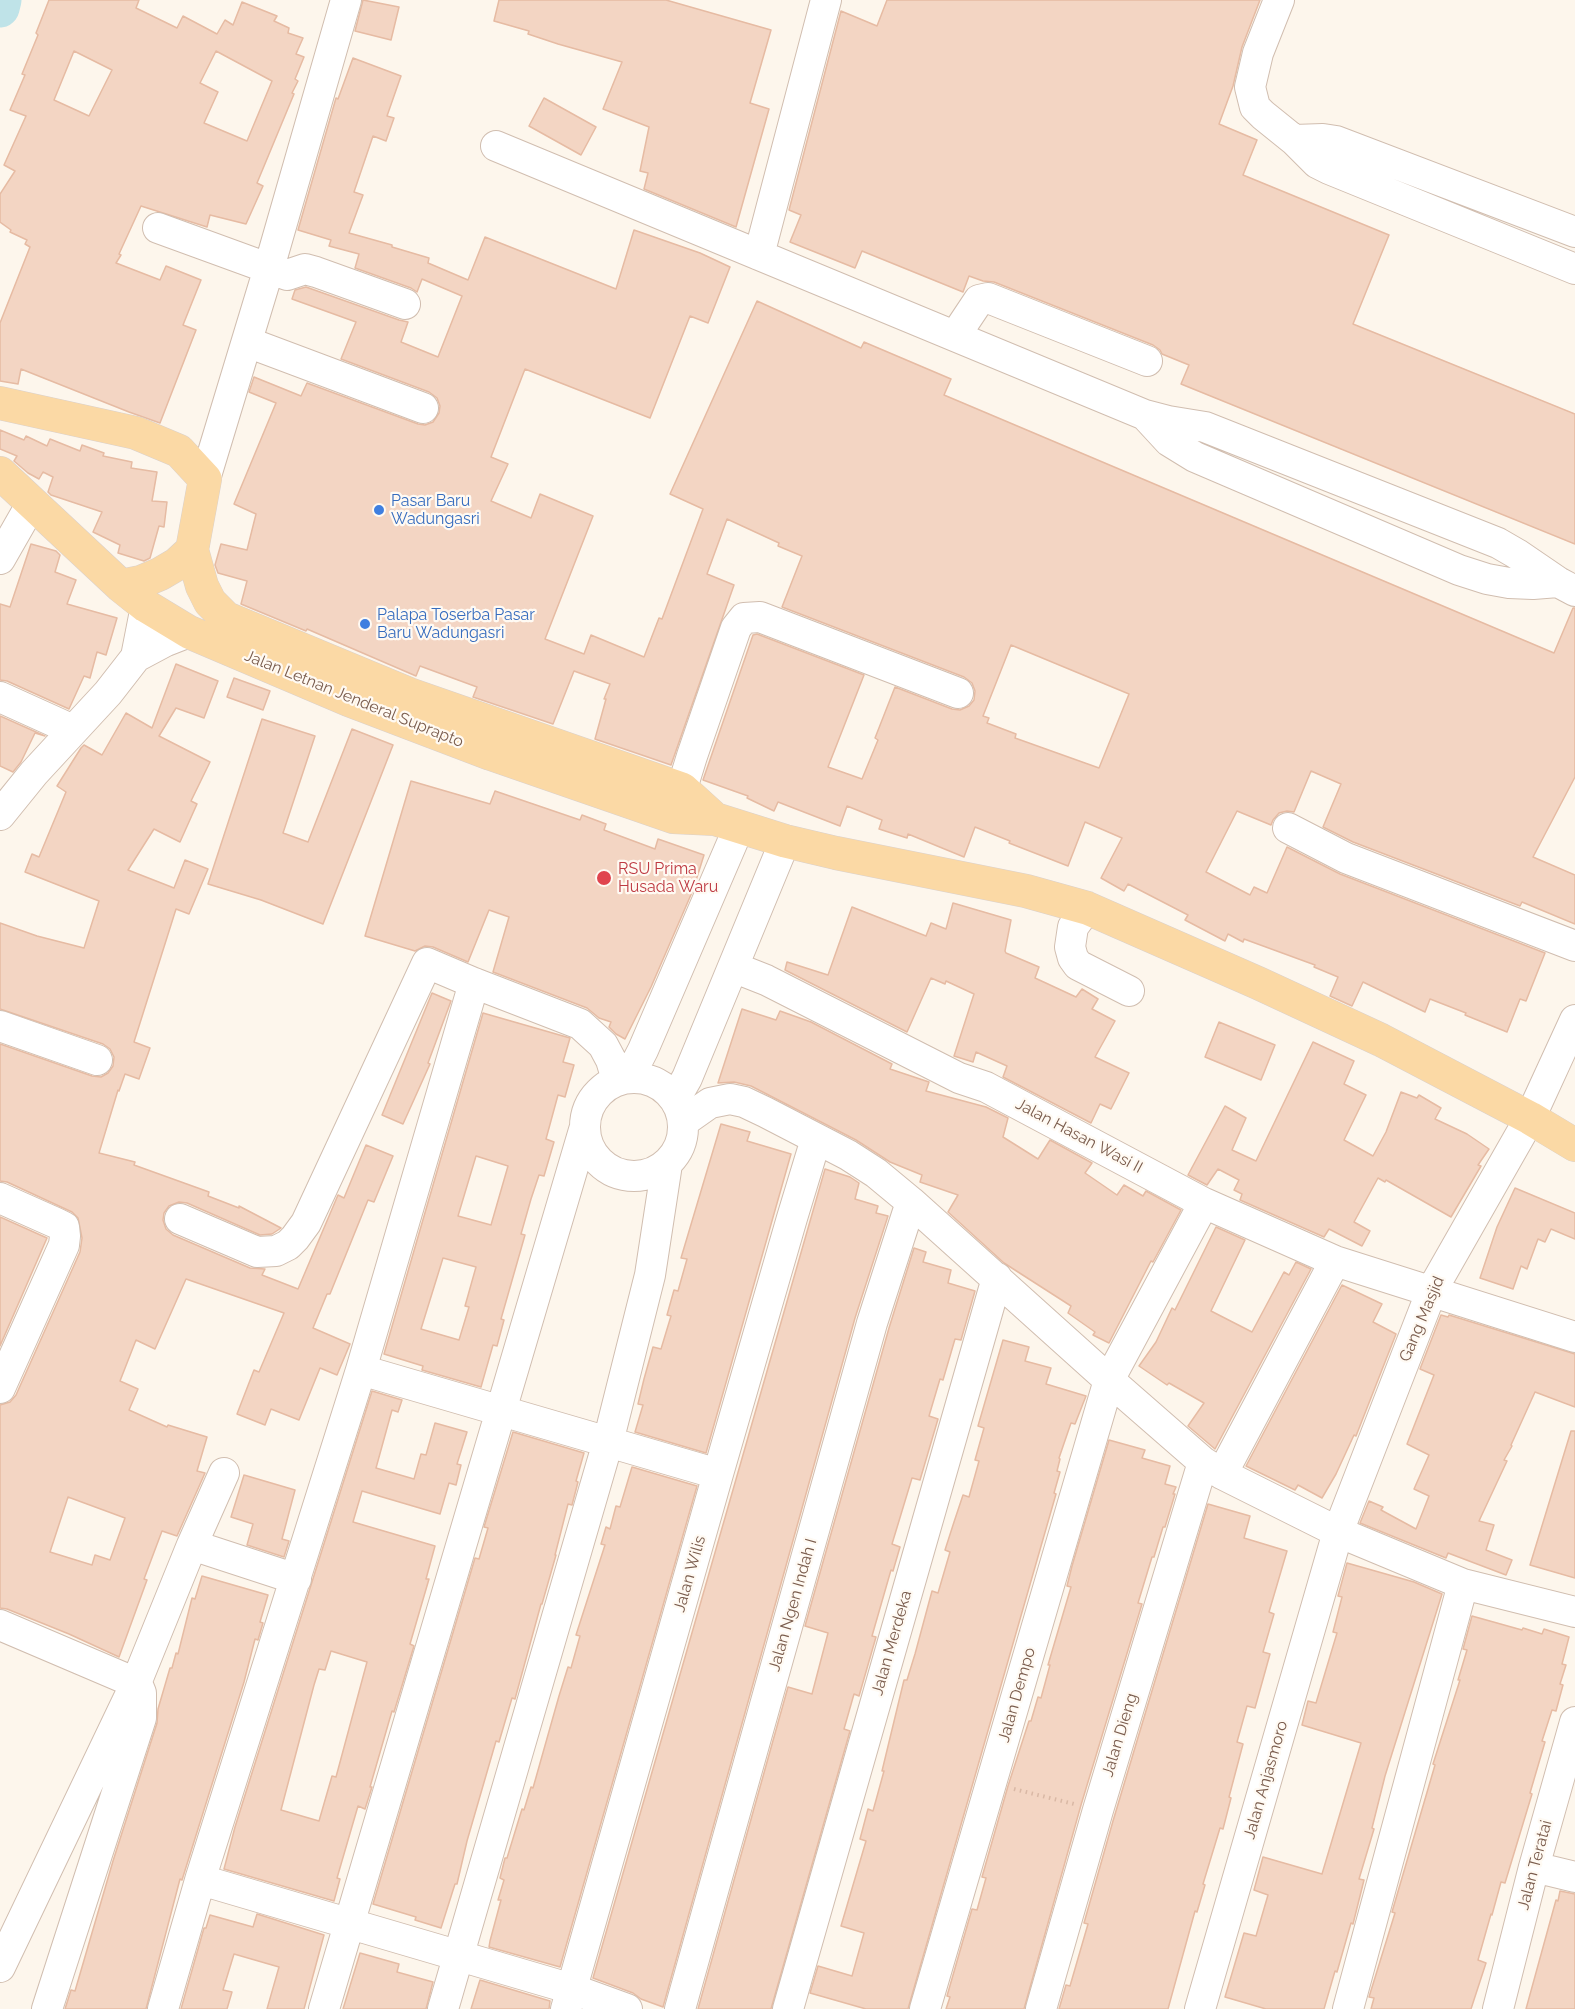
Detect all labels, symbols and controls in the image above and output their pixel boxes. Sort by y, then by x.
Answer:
place label: Pasar Baru Wadungasri [391,491,480,529]
marker: Pasar Baru Wadungasri [372,503,386,517]
place label: Palapa Toserba Pasar Baru Wadungasri [377,605,535,643]
marker: Palapa Toserba Pasar Baru Wadungasri [358,617,372,631]
street label: Jalan Letnan Jenderal Suprapto [242,646,466,752]
place label: RSU Prima Husada Waru [618,859,718,897]
marker: RSU Prima Husada Waru [595,869,613,887]
street label: Jalan Hasan Wasi II [1012,1094,1146,1178]
street label: Gang Masjid [1395,1273,1449,1365]
street label: Jalan Wilis [670,1534,710,1614]
street label: Jalan Ngen Indah I [765,1536,821,1674]
street label: Jalan Merdeka [868,1588,916,1698]
street label: Jalan Dempo [994,1645,1040,1745]
street label: Jalan Dieng [1098,1691,1142,1779]
street label: Jalan Anjasmoro [1240,1719,1292,1841]
street label: Jalan Teratai [1514,1818,1556,1912]

